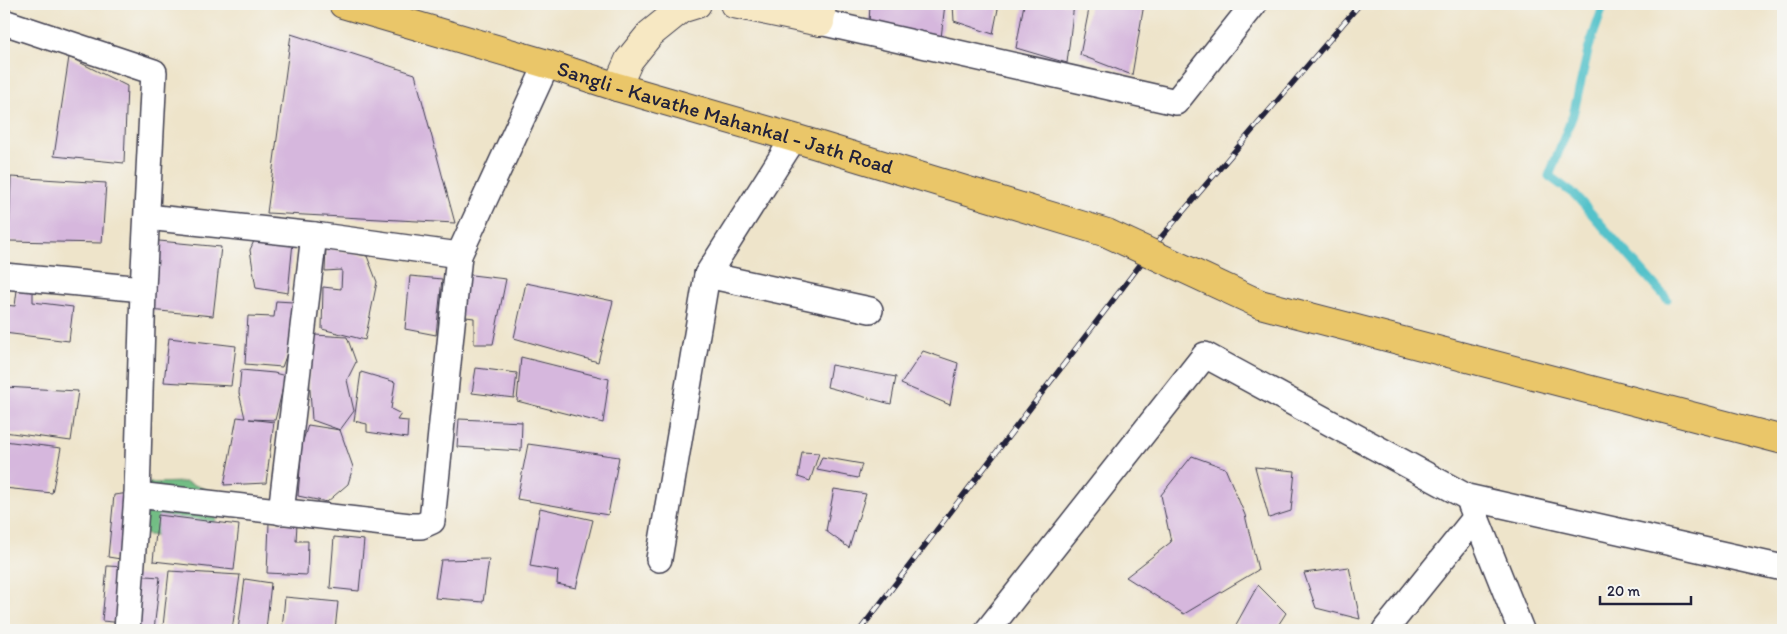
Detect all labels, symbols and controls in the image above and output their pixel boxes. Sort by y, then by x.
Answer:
street label: Sangli - Kavathe Mahankal - Jath Road [554,55,897,180]
scale bar [1600,574,1691,606]
text: 20 m [1607,582,1641,600]

